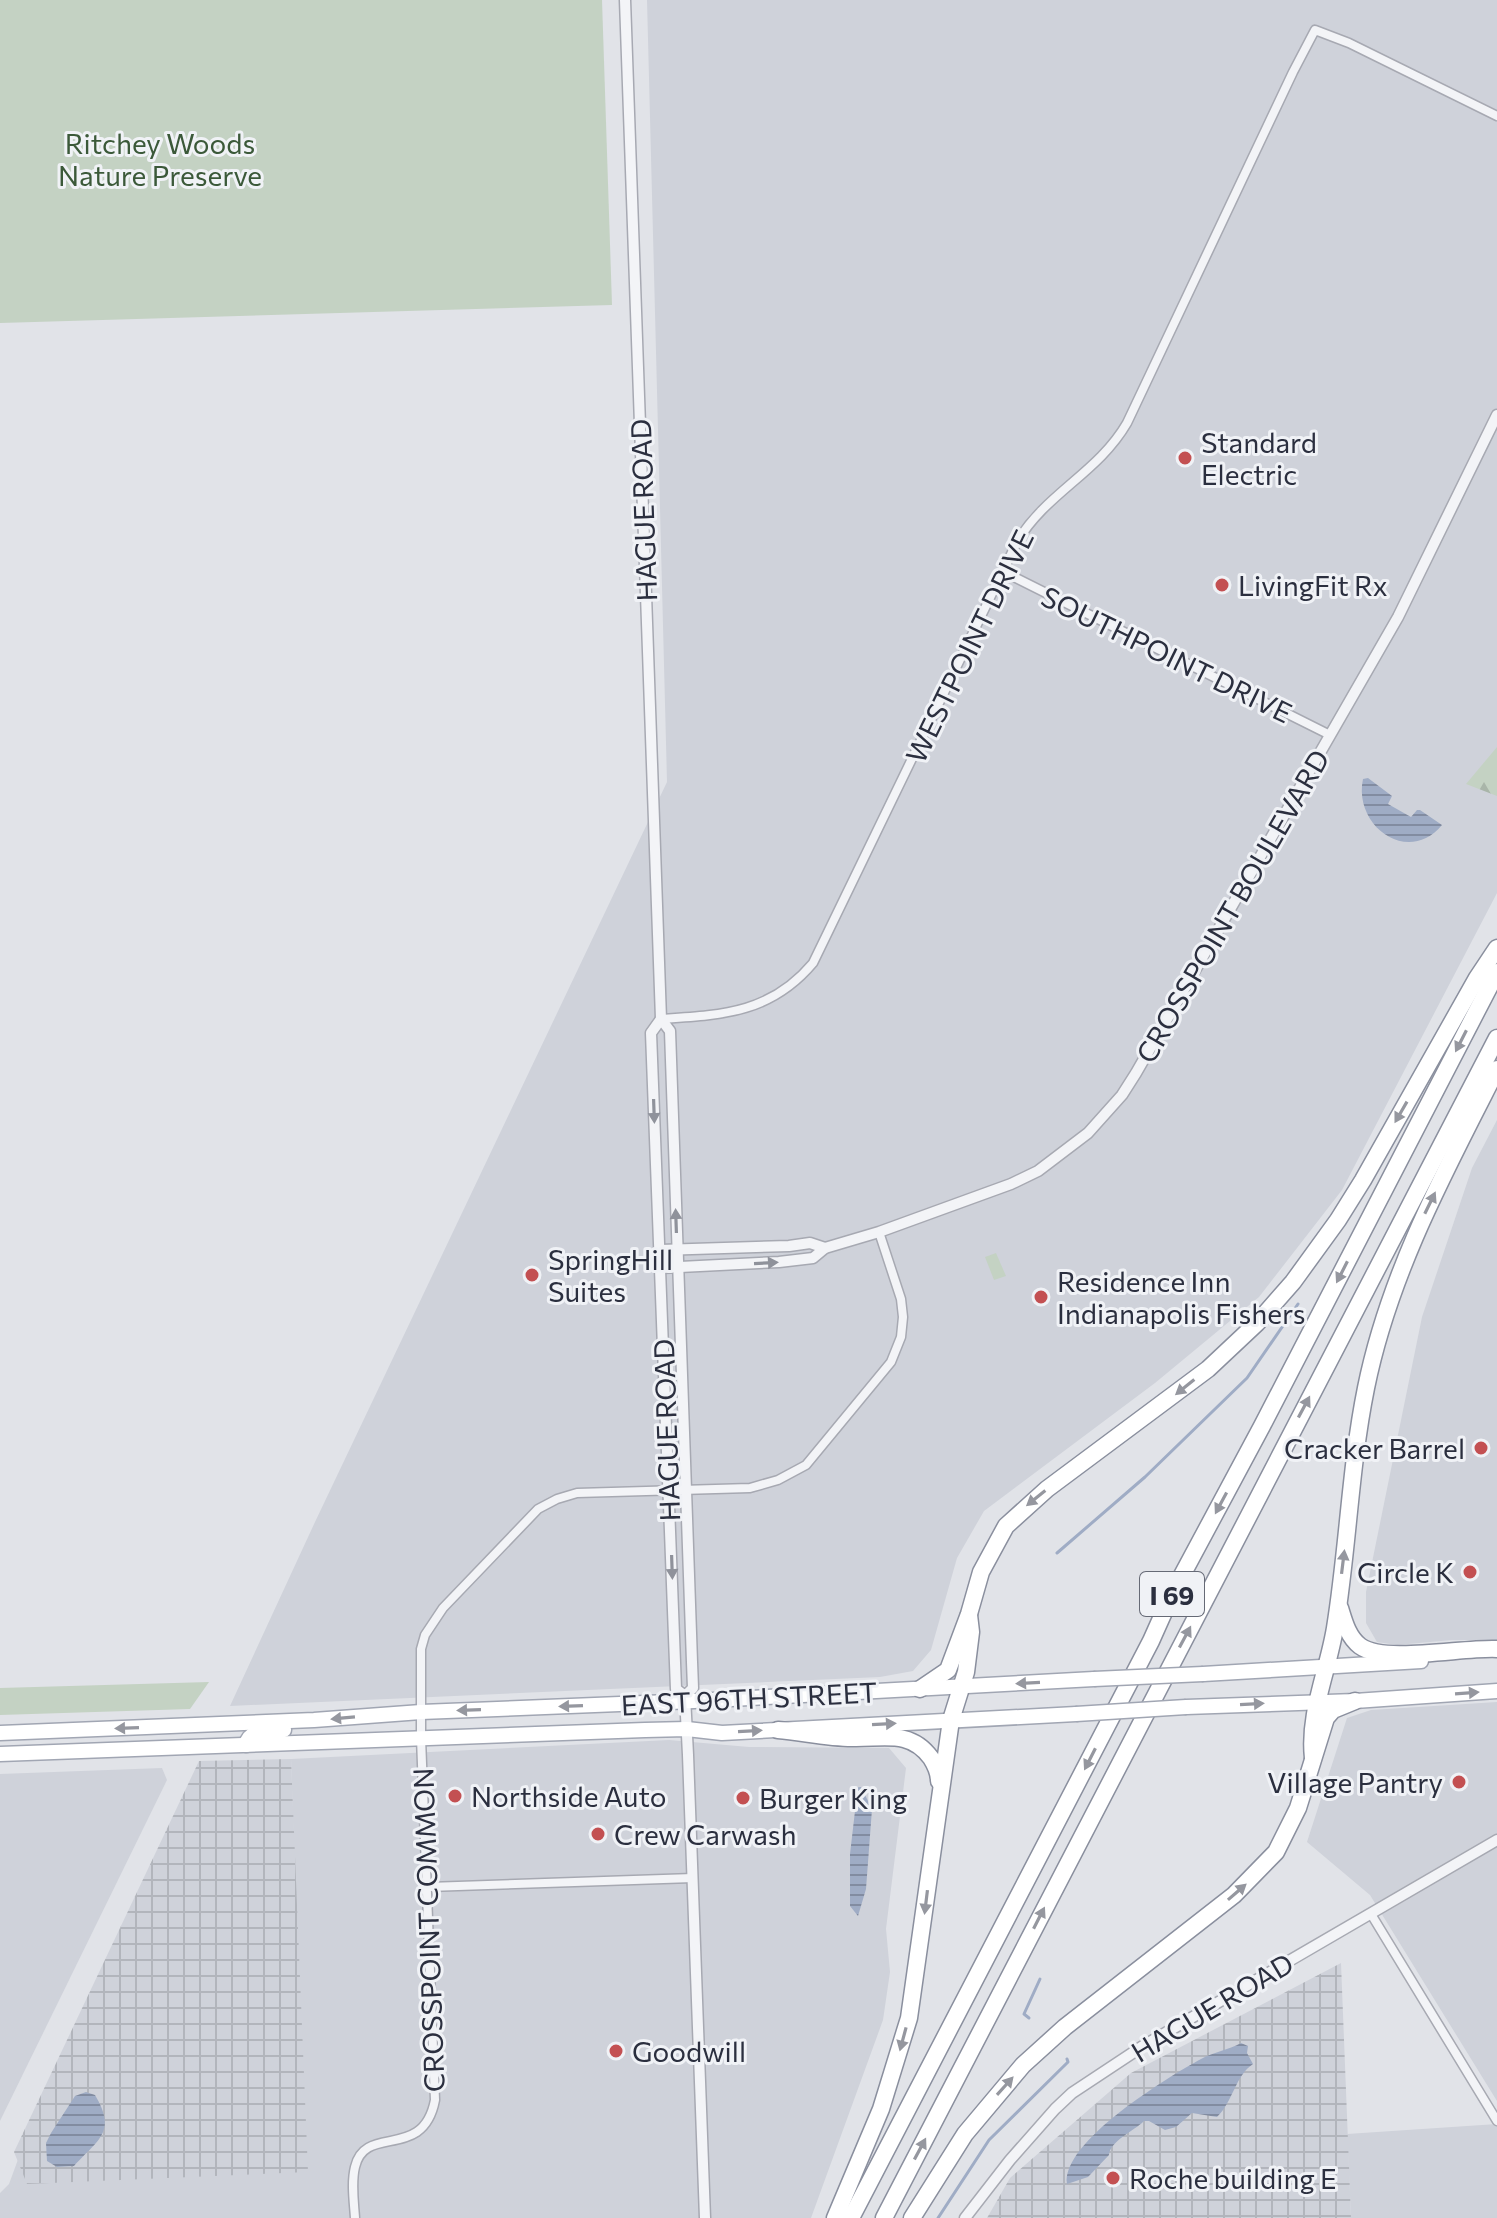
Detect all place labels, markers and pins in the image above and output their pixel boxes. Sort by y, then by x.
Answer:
place label: Standard Electric [1201,425,1317,491]
marker: Standard Electric [1176,449,1194,467]
place label: LivingFit Rx [1238,568,1388,602]
marker: LivingFit Rx [1213,576,1231,594]
place label: SpringHill Suites [548,1242,673,1308]
place label: Residence Inn Indianapolis Fishers [1057,1264,1306,1330]
marker: SpringHill Suites [523,1266,541,1284]
marker: Residence Inn Indianapolis Fishers [1032,1288,1050,1306]
place label: Cracker Barrel [1284,1431,1465,1465]
marker: Cracker Barrel [1472,1439,1490,1457]
place label: Circle K [1357,1555,1454,1589]
marker: Circle K [1461,1563,1479,1581]
place label: Village Pantry [1267,1765,1443,1799]
marker: Village Pantry [1450,1773,1468,1791]
place label: Northside Auto [471,1779,666,1813]
place label: Burger King [759,1781,907,1815]
marker: Northside Auto [446,1787,464,1805]
marker: Burger King [734,1789,752,1807]
place label: Crew Carwash [614,1817,797,1851]
marker: Crew Carwash [589,1825,607,1843]
place label: Goodwill [632,2034,746,2068]
marker: Goodwill [607,2042,625,2060]
place label: Roche building E [1129,2161,1337,2195]
marker: Roche building E [1104,2169,1122,2187]

